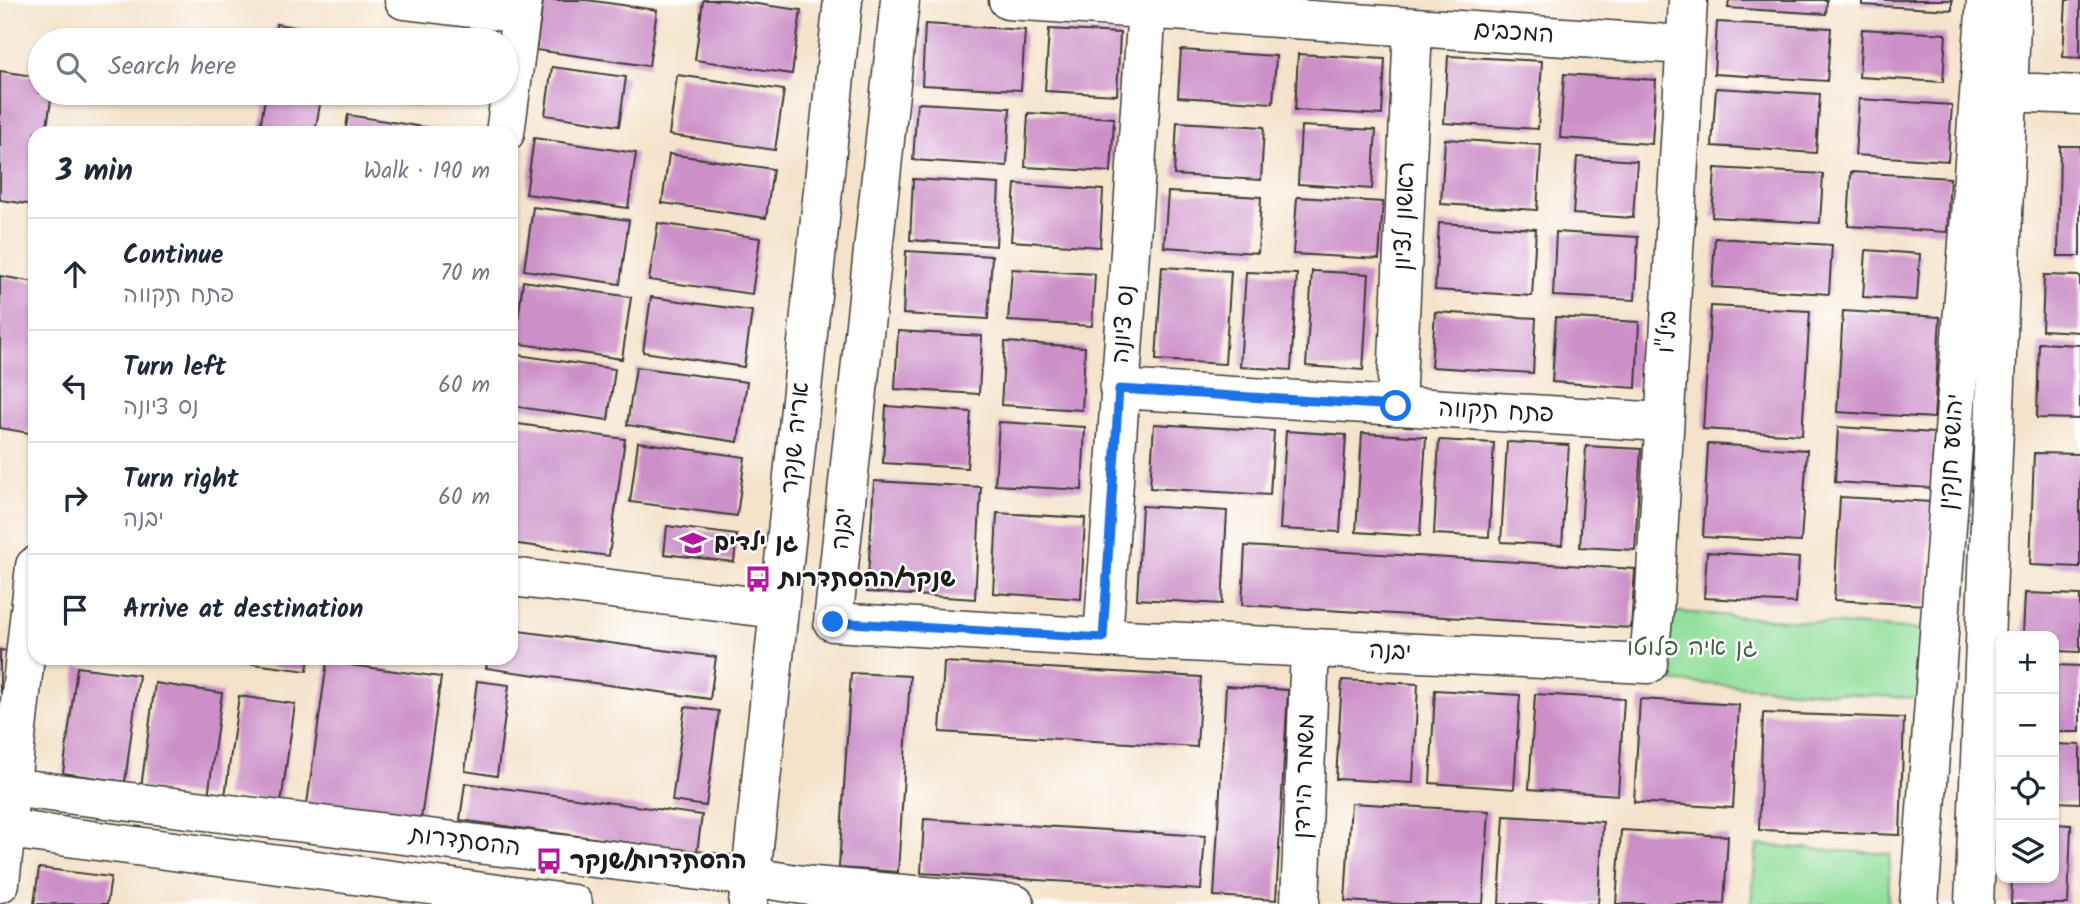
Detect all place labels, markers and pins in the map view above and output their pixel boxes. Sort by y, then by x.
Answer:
place label: גן ילדים [714,524,799,563]
school or university icon: גן ילדים [678,528,708,558]
place label: שנקר/ההסתדרות [777,560,956,599]
bus stop icon: שנקר/ההסתדרות [743,564,773,594]
place label: ההסתדרות/שנקר [570,842,747,881]
bus stop icon: ההסתדרות/שנקר [534,846,564,876]

